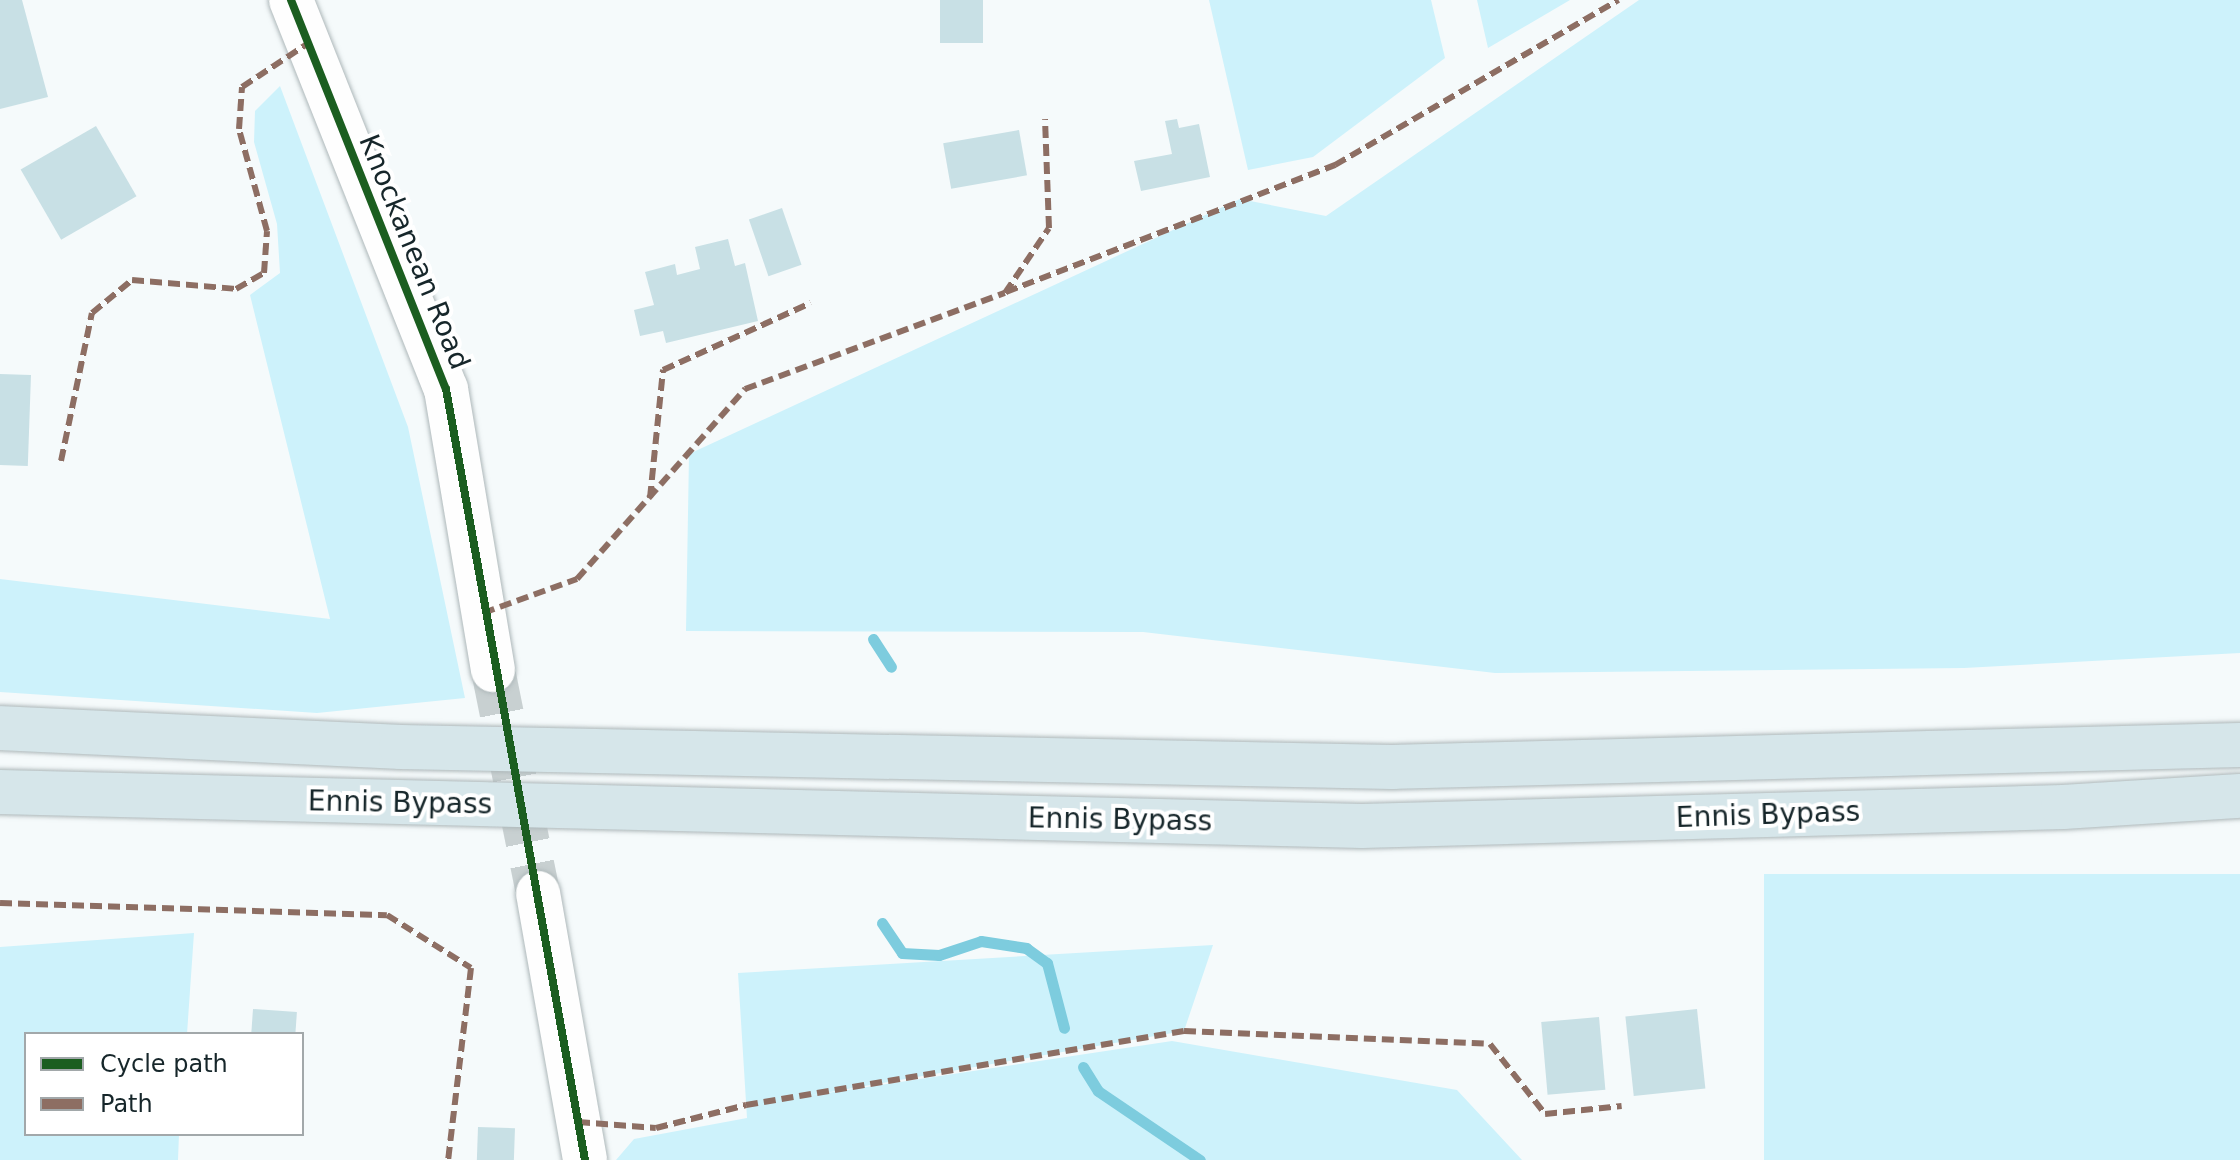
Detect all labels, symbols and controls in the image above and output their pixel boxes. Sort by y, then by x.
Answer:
street label: Knockanean Road [351,130,477,374]
street label: Ennis Bypass [308,785,492,821]
street label: Ennis Bypass [1675,795,1861,835]
street label: Ennis Bypass [1028,802,1212,838]
legend [24,1032,304,1136]
text: Cycle path [100,1050,228,1078]
text: Path [100,1090,153,1118]

